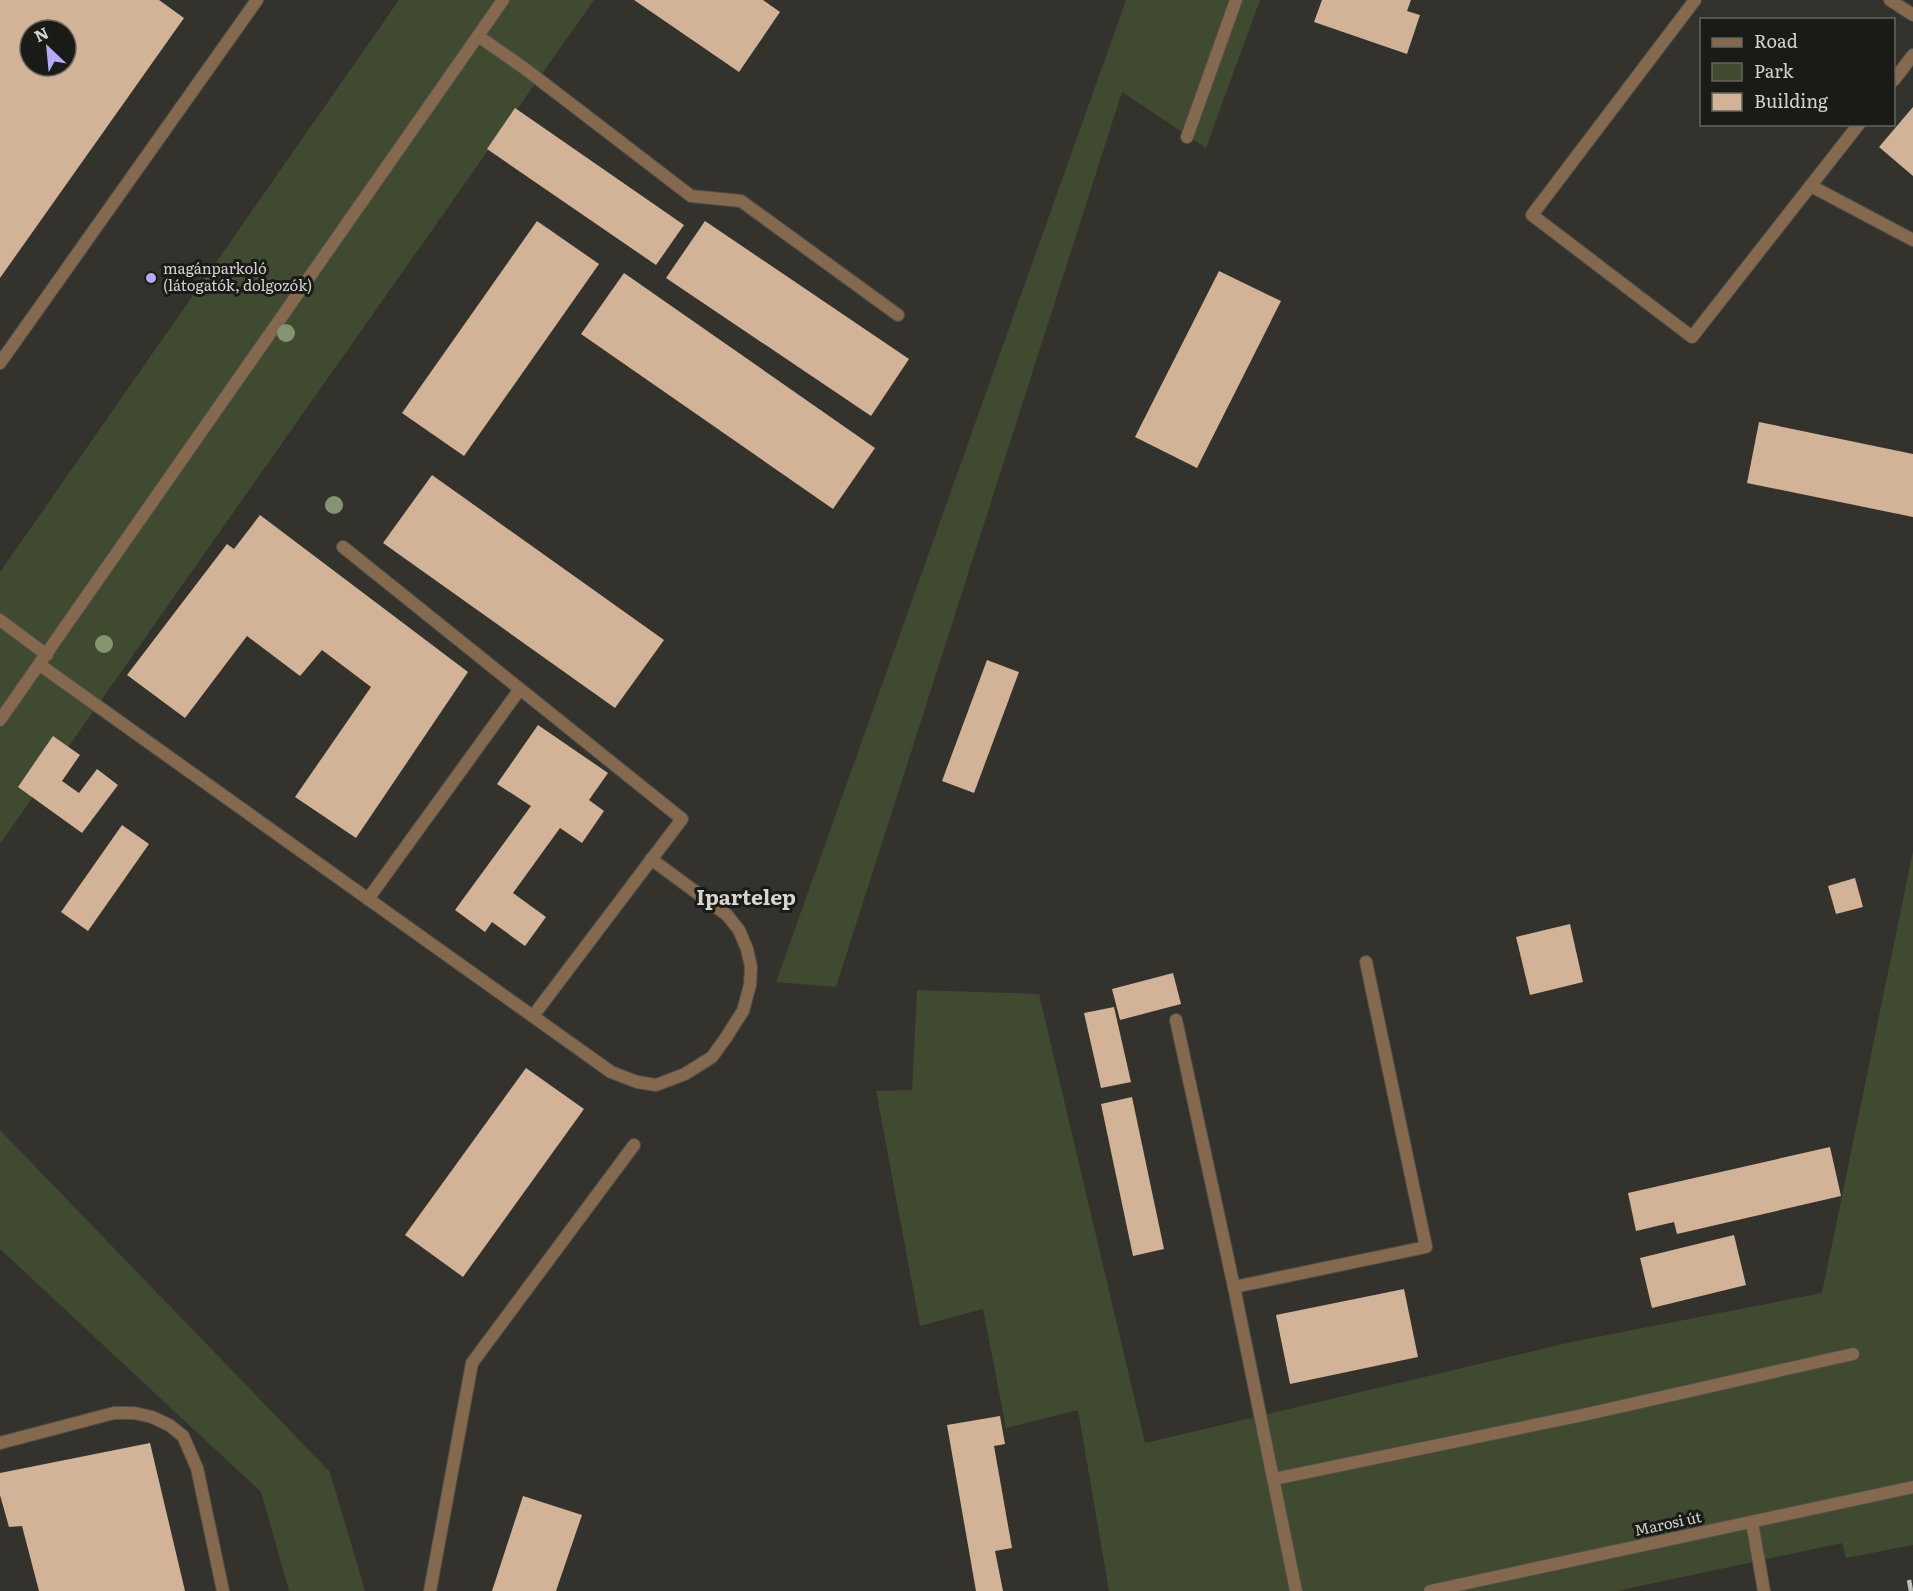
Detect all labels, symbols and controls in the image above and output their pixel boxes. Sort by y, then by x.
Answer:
north arrow [18,18,78,78]
legend [1700,18,1895,126]
text: N [30,20,52,47]
text: Road [1754,27,1798,54]
text: Park [1754,57,1795,84]
text: Building [1754,87,1829,114]
place label: magánparkoló (látogatók, dolgozók) [163,256,312,296]
marker: magánparkoló (látogatók, dolgozók) [144,271,158,285]
district label: Ipartelep [696,880,796,911]
street label: Marosi út [1632,1504,1703,1541]

